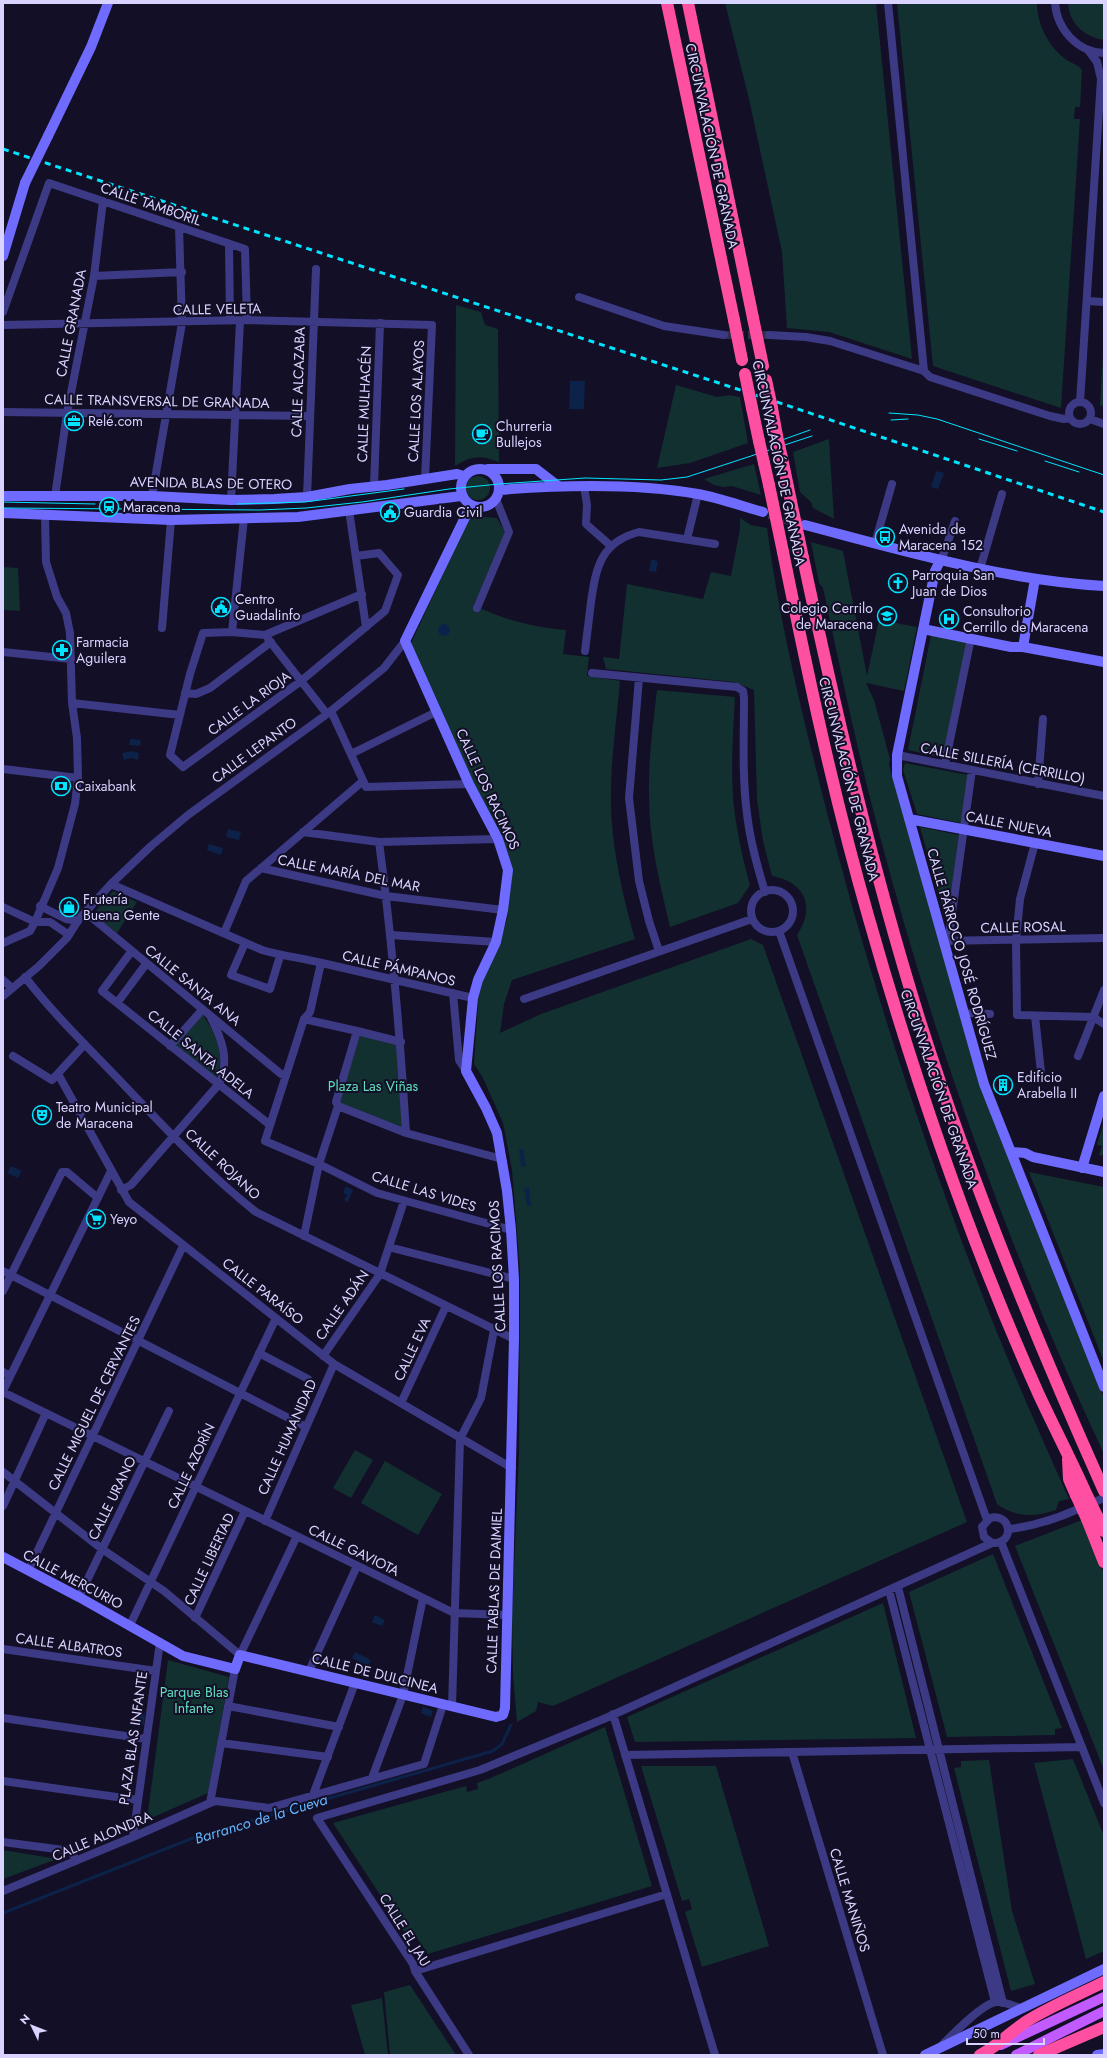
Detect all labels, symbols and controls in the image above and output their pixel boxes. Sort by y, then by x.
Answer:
street label: CIRCUNVALACIÓN DE GRANADA [680,41,744,251]
street label: CALLE TAMBORIL [98,177,205,231]
street label: CALLE GRANADA [51,267,91,379]
street label: CALLE VELETA [173,298,262,320]
street label: CALLE ALCAZABA [286,326,310,438]
street label: CALLE LOS ALAYOS [403,339,429,462]
street label: CALLE MULHACÉN [352,345,376,463]
street label: CIRCUNVALACIÓN DE GRANADA [747,358,811,568]
street label: CALLE TRANSVERSAL DE GRANADA [44,389,271,413]
office icon: Relé.com [63,410,85,432]
place label: Relé.com [88,411,143,431]
place label: Churreria Bullejos [496,416,552,452]
cafe icon: Churreria Bullejos [471,423,493,445]
street label: AVENIDA BLAS DE OTERO [130,472,292,494]
station icon: Maracena [98,496,120,518]
place label: Maracena [123,497,181,517]
public building icon: Guardia Civil [379,501,401,523]
place label: Guardia Civil [404,502,483,522]
place label: Avenida de Maracena 152 [899,519,983,555]
bus stop icon: Avenida de Maracena 152 [874,526,896,548]
place label: Parroquia San Juan de Dios [910,565,995,601]
church icon: Parroquia San Juan de Dios [887,572,909,594]
place label: Centro Guadalinfo [235,589,301,625]
public building icon: Centro Guadalinfo [210,596,232,618]
place label: Colegio Cerrilo de Maracena [781,598,873,634]
place label: Consultorio Cerrillo de Maracena [963,601,1088,637]
school or university icon: Colegio Cerrilo de Maracena [876,605,898,627]
hospital icon: Consultorio Cerrillo de Maracena [938,608,960,630]
place label: Farmacia Aguilera [76,632,129,668]
pharmacy icon: Farmacia Aguilera [51,639,73,661]
street label: CALLE LA RIOJA [203,666,295,740]
street label: CIRCUNVALACIÓN DE GRANADA [814,675,884,884]
street label: CALLE LEPANTO [207,712,301,788]
street label: CALLE LOS RACIMOS [451,725,525,853]
street label: CALLE SILLERÍA (CERRILLO) [919,737,1087,789]
bank icon: Caixabank [50,775,72,797]
place label: Caixabank [75,776,137,796]
street label: CALLE NUEVA [964,806,1055,842]
street label: CALLE PÁRROCO JOSÉ RODRÍGUEZ [922,846,1002,1062]
street label: CALLE MARÍA DEL MAR [276,849,422,897]
place label: Frutería Buena Gente [83,889,160,925]
shop icon: Frutería Buena Gente [58,896,80,918]
street label: CALLE ROSAL [980,916,1066,938]
street label: CALLE SANTA ANA [141,940,246,1031]
street label: CALLE PÁMPANOS [340,945,458,991]
street label: CIRCUNVALACIÓN DE GRANADA [895,987,983,1192]
street label: CALLE SANTA ADELA [143,1005,259,1104]
place label: Edificio Arabella II [1017,1067,1077,1103]
building icon: Edificio Arabella II [992,1074,1014,1096]
park label: Plaza Las Viñas [328,1076,419,1096]
place label: Teatro Municipal de Maracena [56,1097,153,1133]
theatre icon: Teatro Municipal de Maracena [31,1104,53,1126]
street label: CALLE ROJANO [181,1124,265,1204]
street label: CALLE LAS VIDES [369,1166,479,1217]
street label: CALLE LOS RACIMOS [484,1199,510,1332]
supermarket icon: Yeyo [85,1208,107,1230]
place label: Yeyo [110,1209,137,1229]
street label: CALLE PARAÍSO [218,1253,308,1329]
street label: CALLE ADÁN [310,1266,374,1344]
street label: CALLE MIGUEL DE CERVANTES [43,1312,145,1494]
street label: CALLE EVA [389,1313,436,1384]
street label: CALLE HUMANIDAD [253,1376,321,1498]
street label: CALLE AZORÍN [162,1420,220,1512]
street label: CALLE URANO [83,1453,141,1543]
street label: CALLE TABLAS DE DAIMIEL [481,1507,507,1674]
street label: CALLE LIBERTAD [179,1509,239,1609]
street label: CALLE GAVIOTA [305,1519,404,1581]
street label: CALLE MERCURIO [19,1544,127,1614]
street label: CALLE ALBATROS [14,1628,124,1662]
street label: CALLE DE DULCINEA [310,1648,441,1699]
street label: PLAZA BLAS INFANTE [114,1670,152,1806]
park label: Parque Blas Infante [160,1682,229,1718]
water label: Barranco de la Cueva [192,1788,331,1850]
street label: CALLE ALONDRA [49,1806,156,1866]
street label: CALLE MANIÑOS [825,1846,875,1955]
street label: CALLE EL JAU [375,1890,435,1970]
north arrow [12,2006,52,2046]
text: N [16,2011,34,2028]
scale bar [967,2020,1044,2046]
text: 50 m [973,2025,1000,2043]

